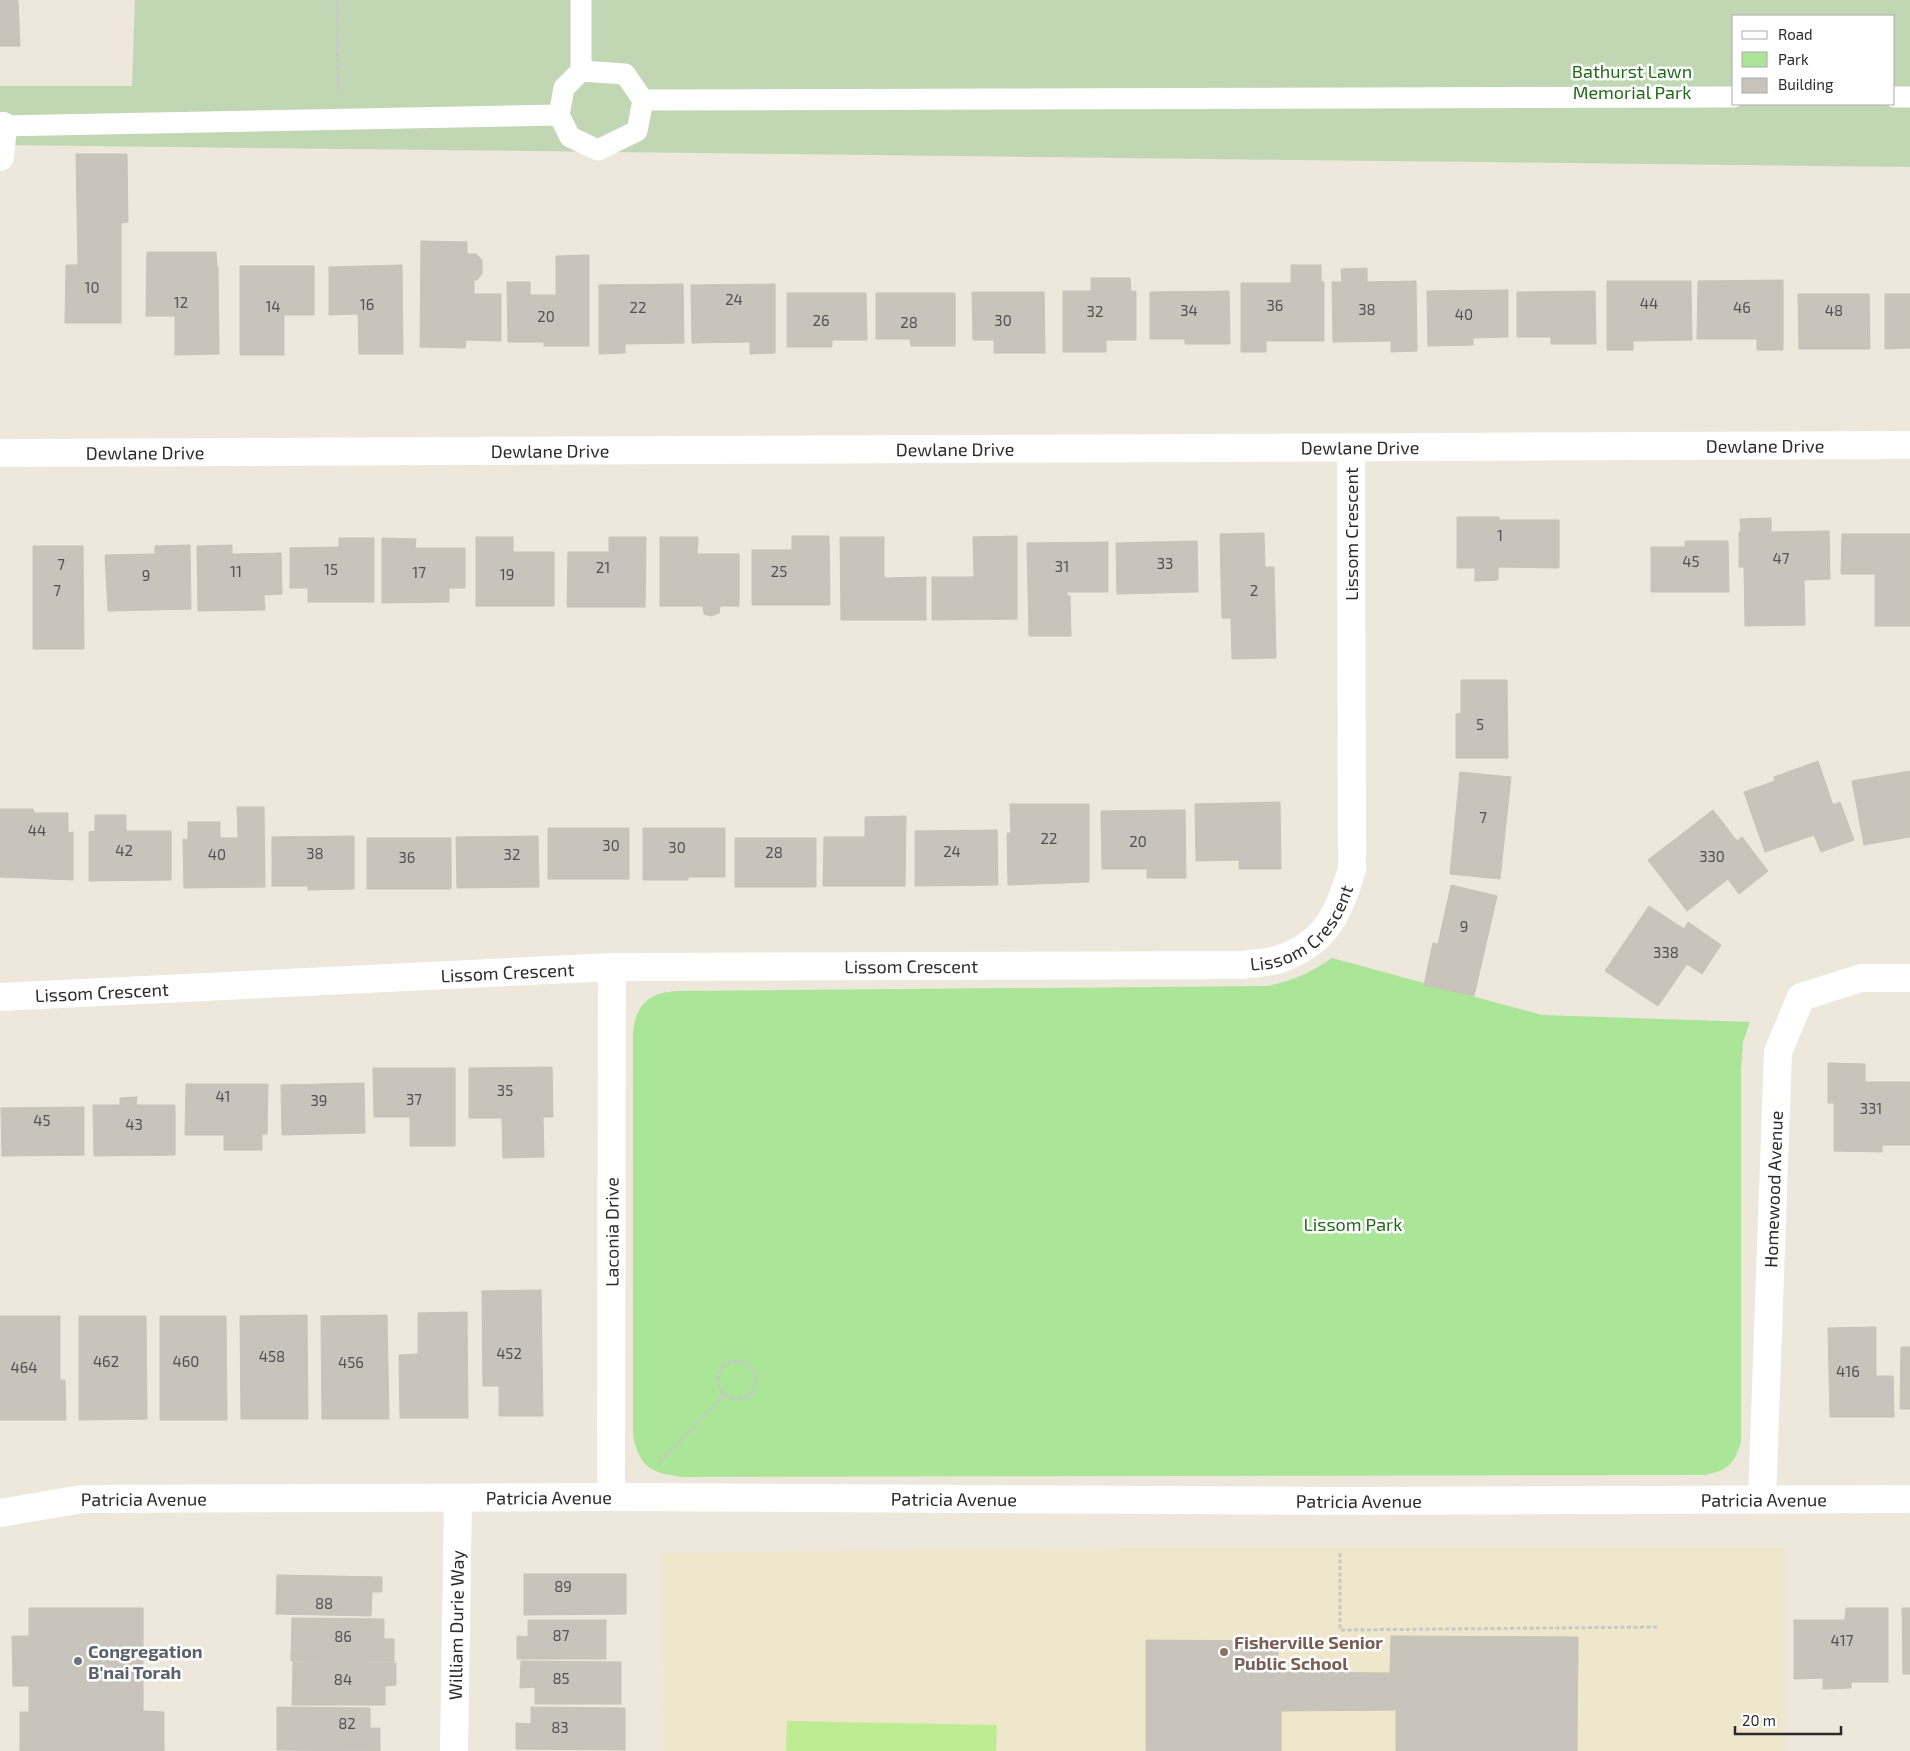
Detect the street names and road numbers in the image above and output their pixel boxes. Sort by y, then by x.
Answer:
street label: Dewlane Drive [1706,434,1824,457]
street label: Dewlane Drive [1301,436,1419,459]
street label: Dewlane Drive [896,438,1014,460]
street label: Dewlane Drive [491,439,609,462]
street label: Dewlane Drive [86,441,204,464]
street label: Lissom Crescent [1340,467,1362,601]
street label: Lissom Crescent [1249,882,1357,975]
street label: Lissom Crescent [844,955,978,977]
street label: Lissom Crescent [440,958,575,986]
street label: Lissom Crescent [35,978,169,1006]
street label: Homewood Avenue [1759,1110,1787,1268]
street label: Laconia Drive [600,1177,623,1287]
street label: Patricia Avenue [486,1486,612,1508]
street label: Patricia Avenue [81,1488,207,1510]
street label: Patricia Avenue [891,1488,1017,1510]
street label: Patricia Avenue [1701,1488,1827,1511]
street label: Patricia Avenue [1296,1490,1422,1512]
street label: William Durie Way [444,1549,468,1700]

